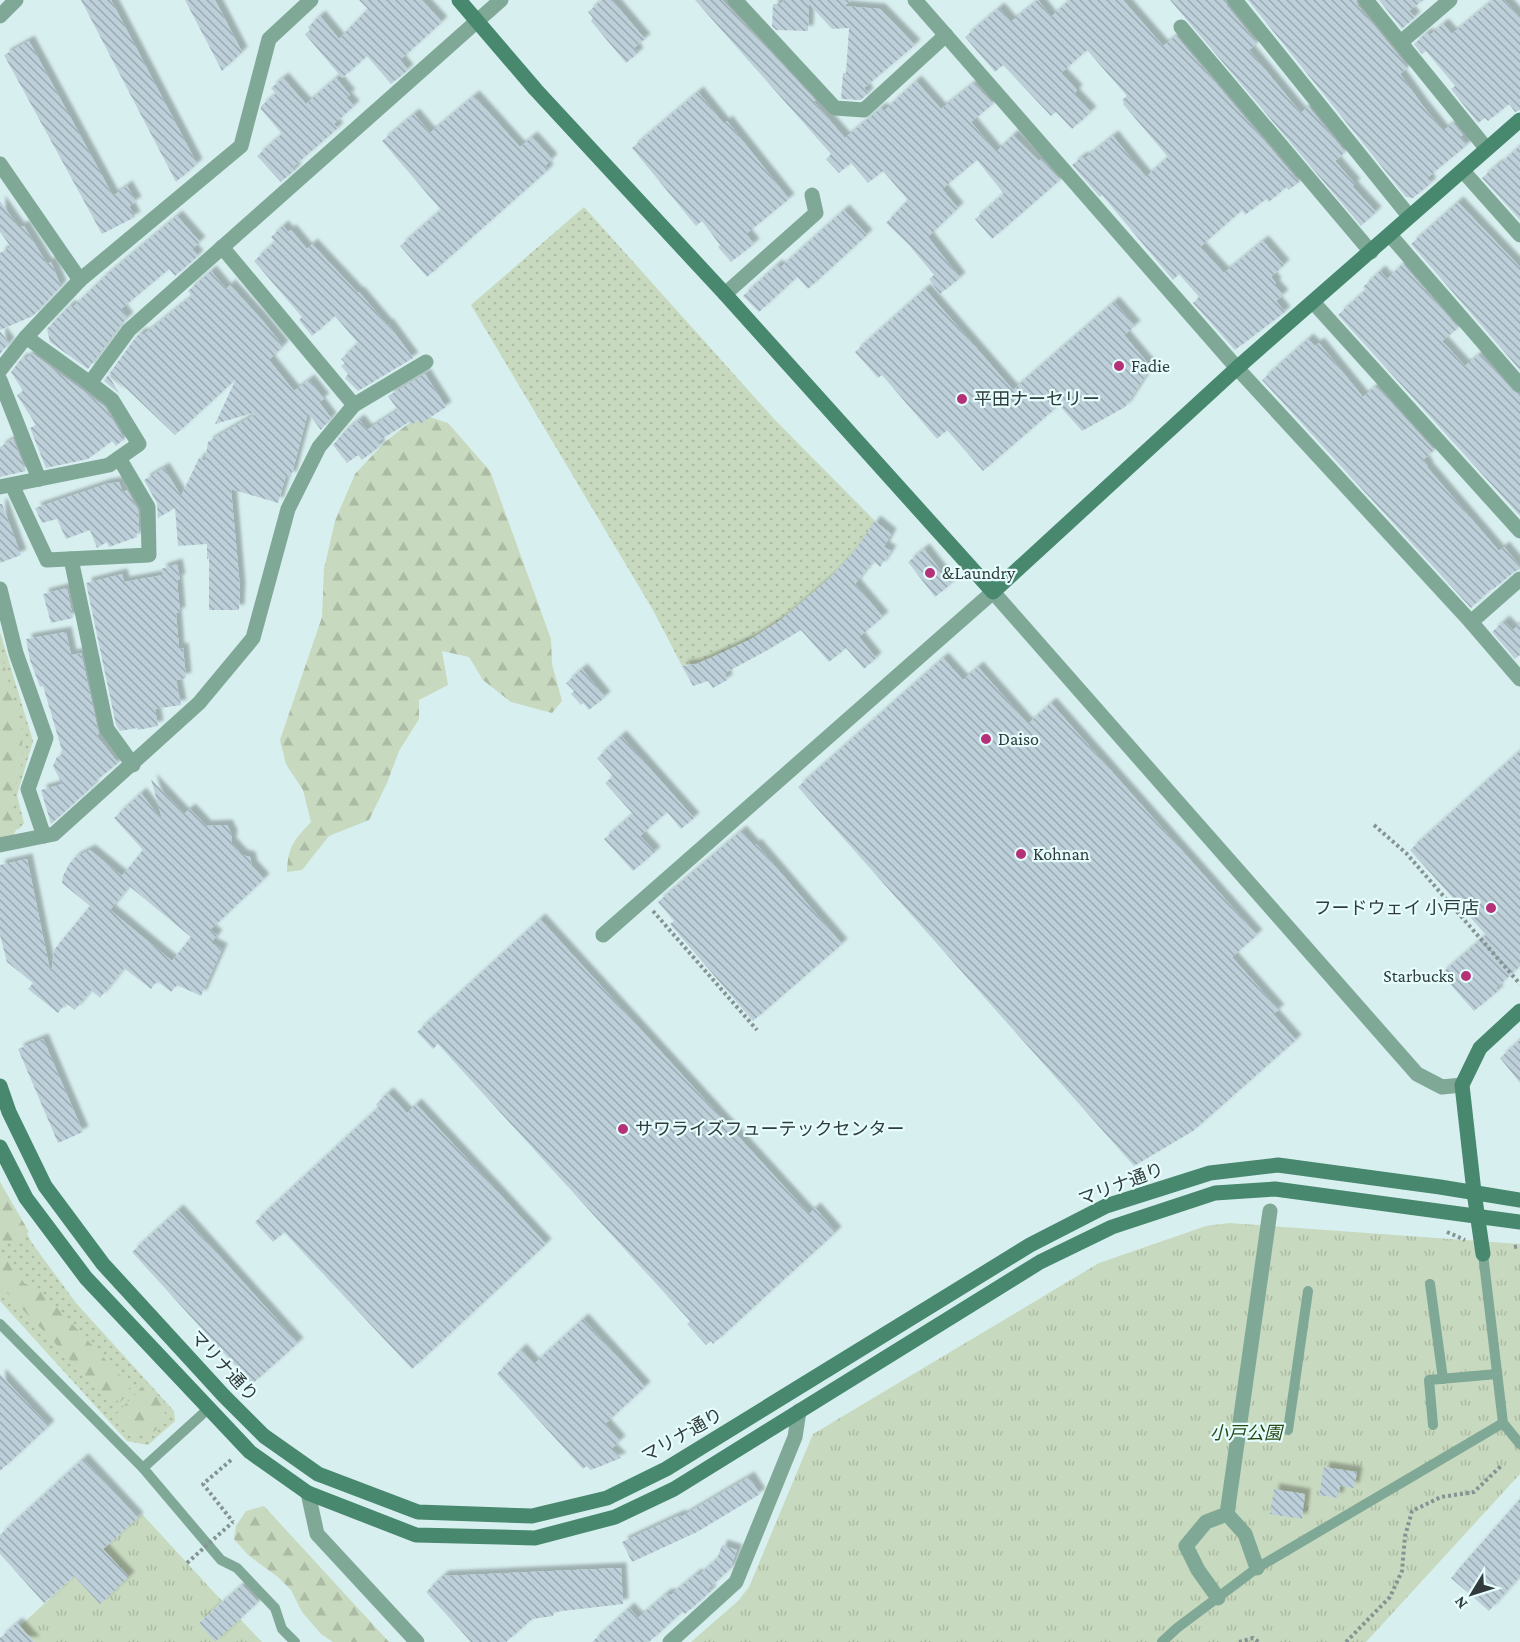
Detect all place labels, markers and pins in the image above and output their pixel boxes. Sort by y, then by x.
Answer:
place label: Fadie [1131,356,1170,376]
marker: Fadie [1112,359,1126,373]
place label: 平田ナーセリー [974,389,1100,409]
marker: 平田ナーセリー [955,392,969,406]
place label: &Laundry [942,563,1016,583]
marker: &Laundry [923,566,937,580]
place label: Daiso [998,729,1039,749]
marker: Daiso [979,732,993,746]
place label: Kohnan [1033,844,1090,864]
marker: Kohnan [1014,847,1028,861]
place label: フードウェイ 小戸店 [1314,898,1479,918]
marker: フードウェイ 小戸店 [1484,901,1498,915]
place label: Starbucks [1383,966,1454,986]
marker: Starbucks [1459,969,1473,983]
place label: サワライズフューテックセンター [635,1119,904,1139]
marker: サワライズフューテックセンター [616,1122,630,1136]

